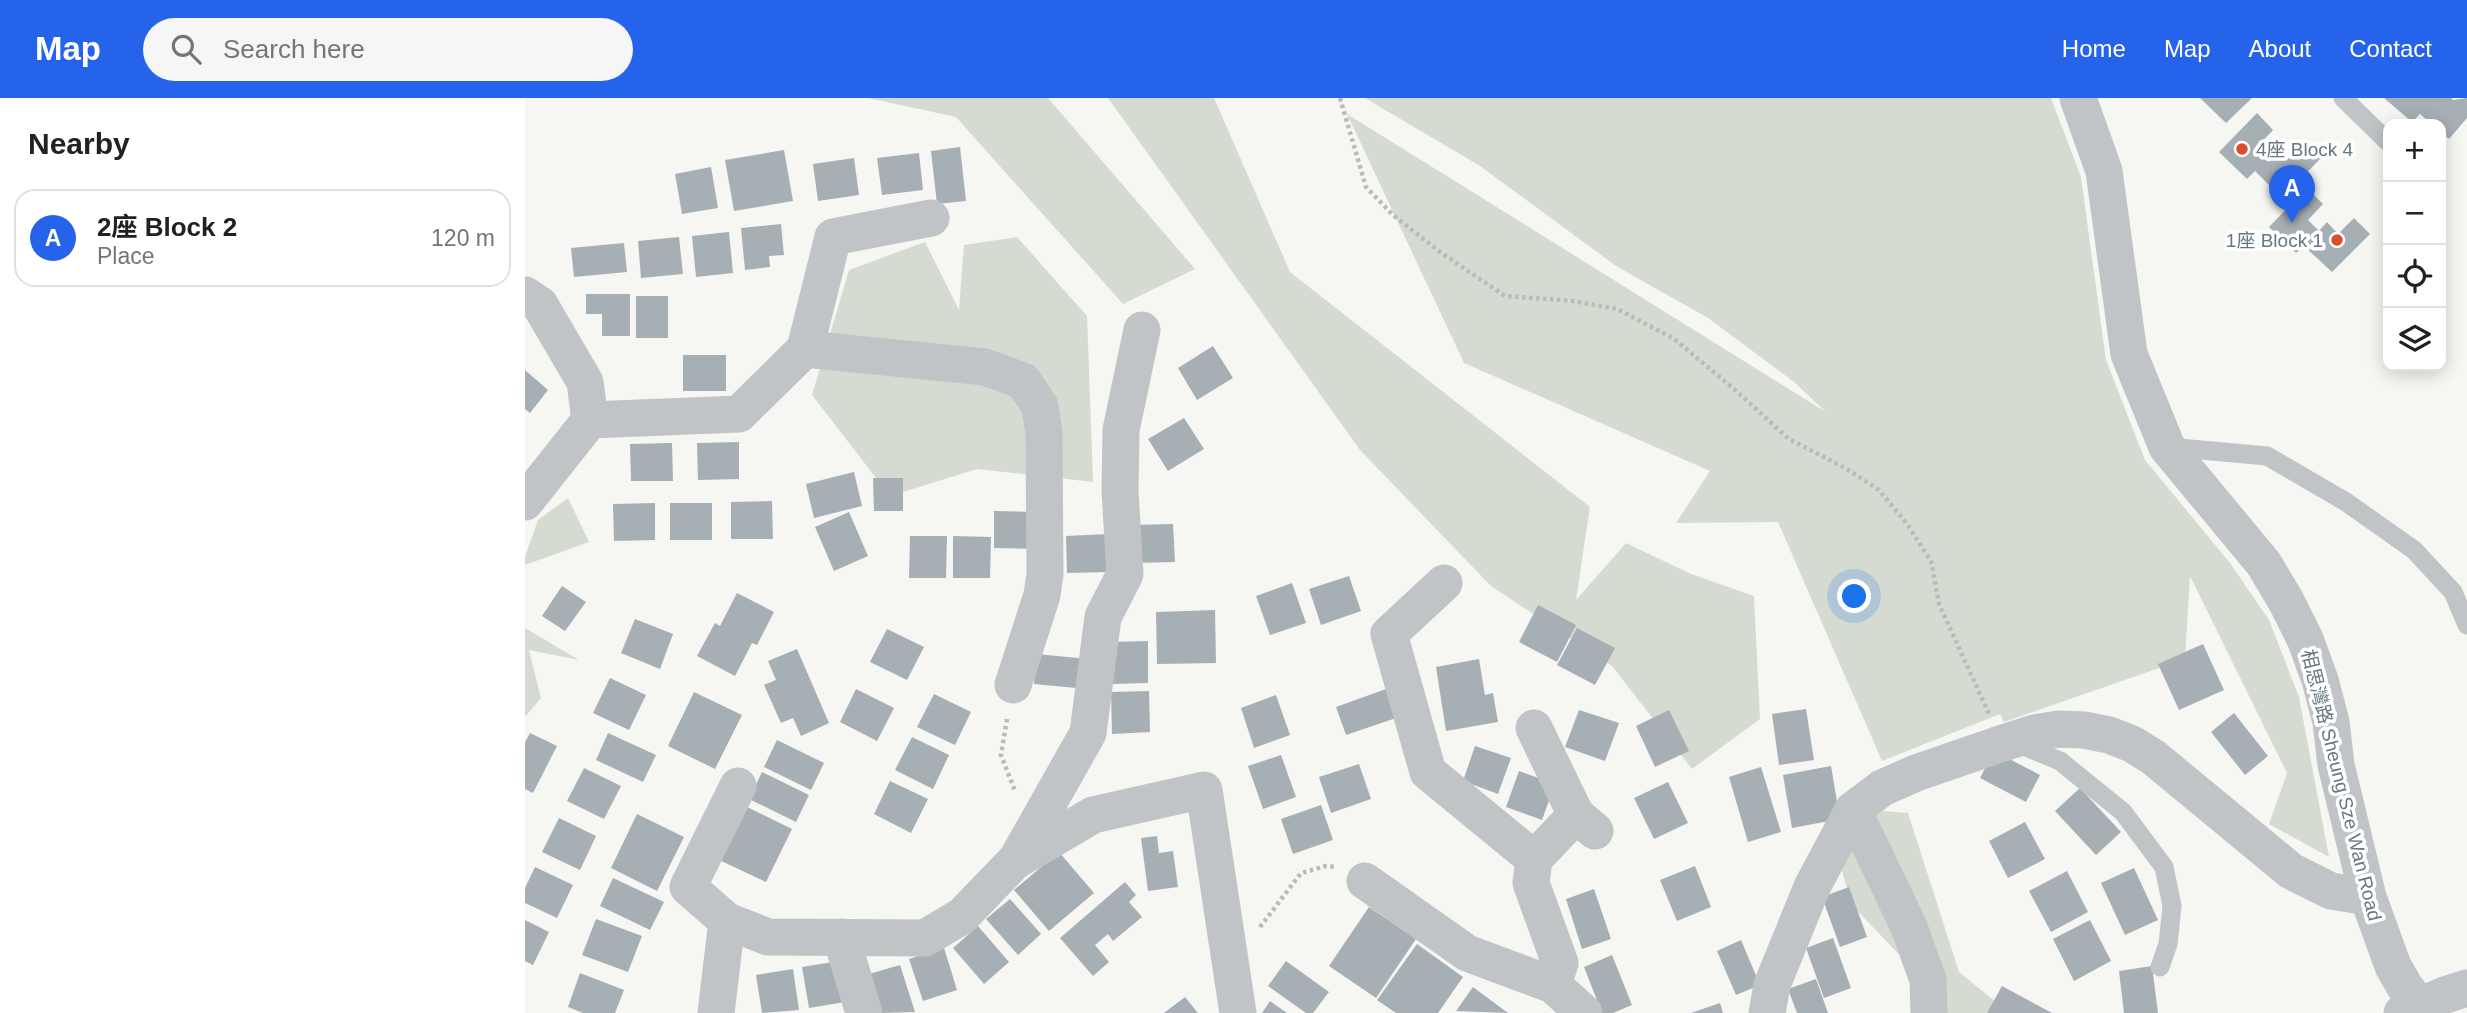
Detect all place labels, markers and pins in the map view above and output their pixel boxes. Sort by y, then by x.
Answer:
place label: 4座 Block 4 [2256,139,2354,160]
marker: 4座 Block 4 [2234,141,2250,157]
pin: A [2269,165,2315,223]
place label: 1座 Block 1 [2226,230,2323,251]
marker: 1座 Block 1 [2329,232,2345,248]

